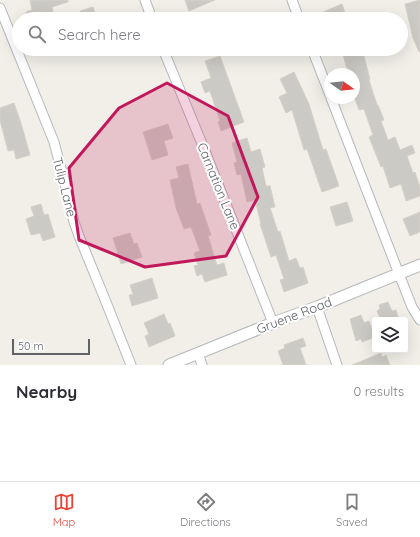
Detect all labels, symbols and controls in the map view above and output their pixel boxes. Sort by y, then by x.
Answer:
search box [12,12,408,56]
icon: search [26,23,48,45]
text: Search here [58,25,141,44]
north arrow [324,68,360,104]
street label: Carnation Lane [194,140,244,232]
street label: Tulip Lane [50,156,80,218]
street label: Gruene Road [254,293,334,337]
map controls [372,317,408,353]
button: layers [372,317,408,353]
scale bar [12,337,90,356]
text: 50 m [18,339,44,353]
text: Nearby [16,381,77,402]
text: 0 results [353,383,404,399]
tab: Map [53,491,75,529]
tab: Directions [180,491,231,529]
tab: Saved [336,491,367,529]

